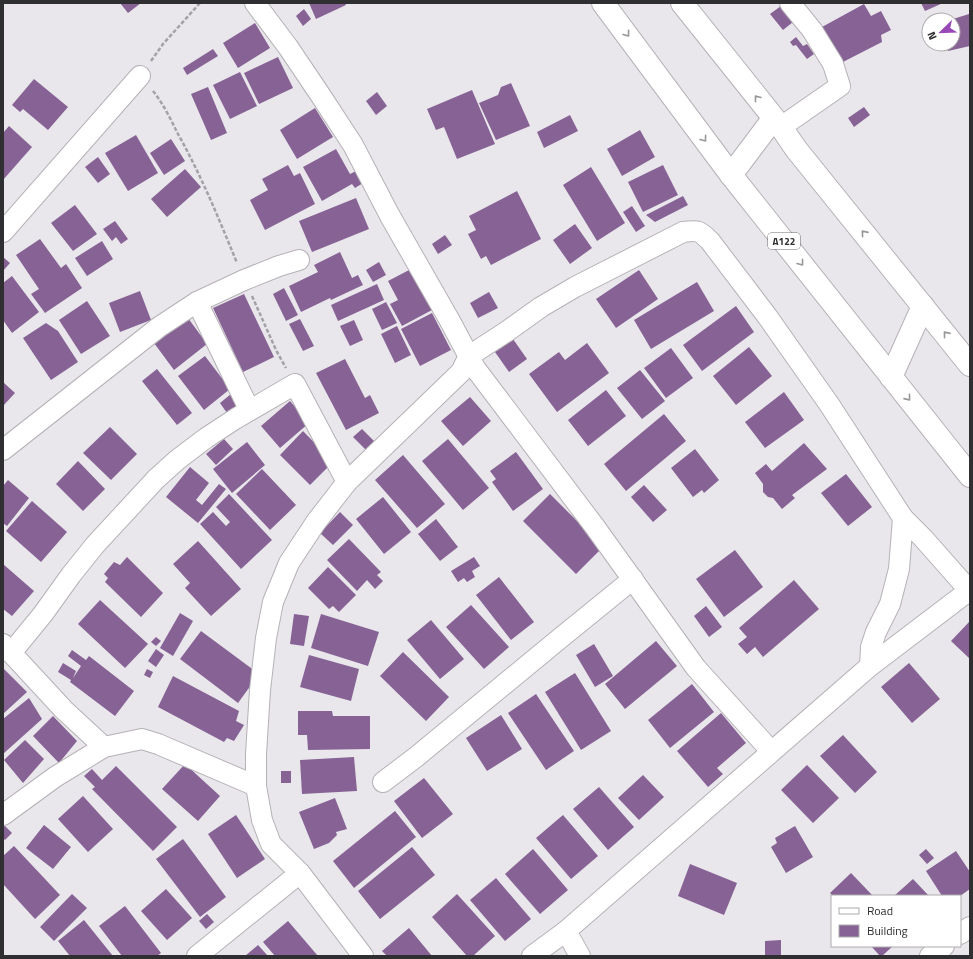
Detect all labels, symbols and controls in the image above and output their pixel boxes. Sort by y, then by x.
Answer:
north arrow [921,12,961,52]
text: N [923,29,941,43]
one-way arrow [622,30,629,37]
one-way arrow [755,96,762,103]
one-way arrow [699,134,706,141]
one-way arrow [862,230,869,237]
road number: A122 [768,233,800,249]
one-way arrow [797,259,804,266]
one-way arrow [943,332,950,339]
one-way arrow [903,394,910,401]
legend [831,895,961,947]
text: Road [867,901,893,920]
text: Building [867,921,908,940]

